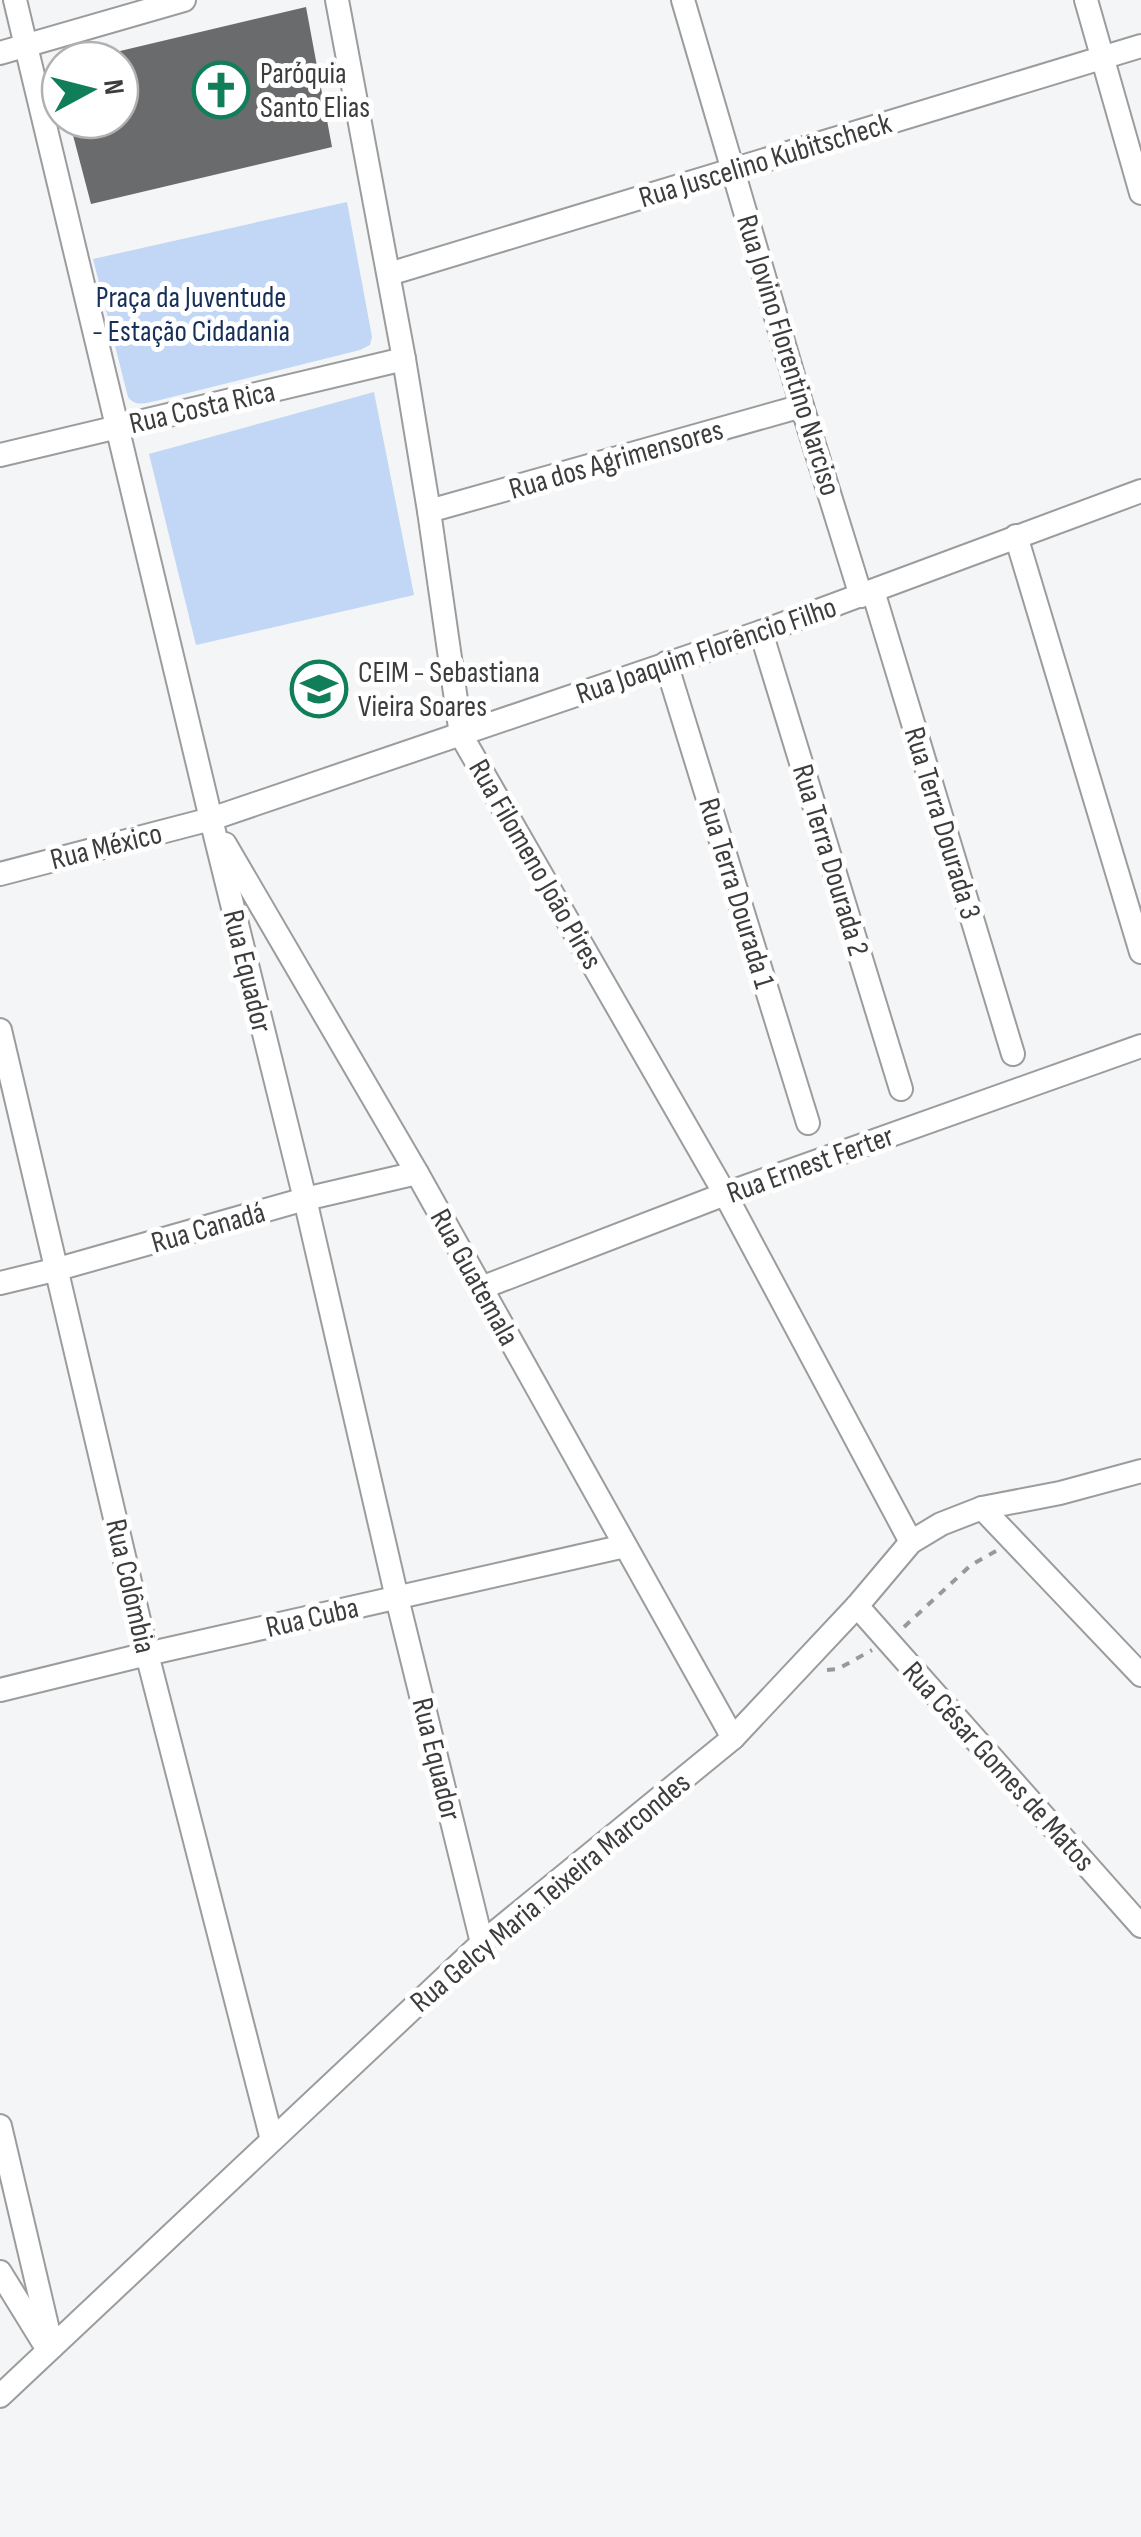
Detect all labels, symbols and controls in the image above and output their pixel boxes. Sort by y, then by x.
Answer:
north arrow [40,40,140,140]
place label: Paróquia Santo Elias [260,56,370,126]
church icon: Paróquia Santo Elias [191,60,251,120]
text: N [96,78,131,97]
street label: Rua Juscelino Kubitscheck [635,105,896,216]
street label: Rua Jovino Florentino Narciso [728,211,848,500]
park label: Praça da Juventude - Estação Cidadania [92,280,290,350]
street label: Rua Costa Rica [126,374,278,442]
street label: Rua dos Agrimensores [505,412,727,508]
street label: Rua Joaquim Florêncio Filho [571,589,841,712]
place label: CEIM - Sebastiana Vieira Soares [358,655,540,725]
school or university icon: CEIM - Sebastiana Vieira Soares [289,659,349,719]
street label: Rua Terra Dourada 3 [896,723,988,924]
street label: Rua Filomeno João Pires [461,753,610,976]
street label: Rua Terra Dourada 2 [784,760,876,961]
street label: Rua Terra Dourada 1 [690,794,782,993]
street label: Rua México [47,816,166,878]
street label: Rua Equador [214,906,280,1037]
street label: Rua Ernest Ferter [722,1118,899,1212]
street label: Rua Canadá [147,1195,269,1261]
street label: Rua Guatemala [422,1203,526,1352]
street label: Rua Colômbia [97,1516,163,1657]
street label: Rua Cuba [263,1590,362,1646]
street label: Rua César Gomes de Matos [895,1654,1102,1879]
street label: Rua Equador [403,1694,469,1825]
street label: Rua Gelcy Maria Teixeira Marcondes [403,1765,698,2020]

